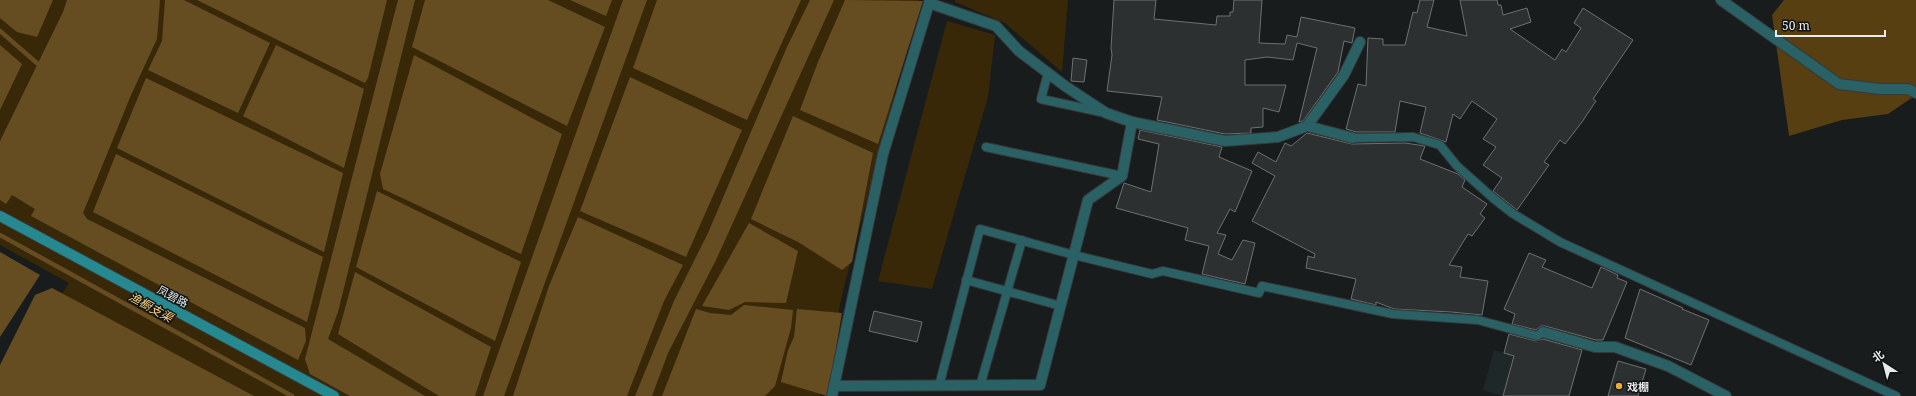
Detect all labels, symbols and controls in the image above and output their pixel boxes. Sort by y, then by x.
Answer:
scale bar [1776,12,1885,38]
text: 50 m [1782,17,1810,34]
street label: 凤碧路 [155,282,191,310]
water label: 渔橱支渠 [126,288,178,327]
north arrow [1864,344,1904,384]
text: 北 [1869,346,1887,365]
place label: 戏棚 [1627,379,1649,394]
marker: 戏棚 [1614,381,1624,391]

